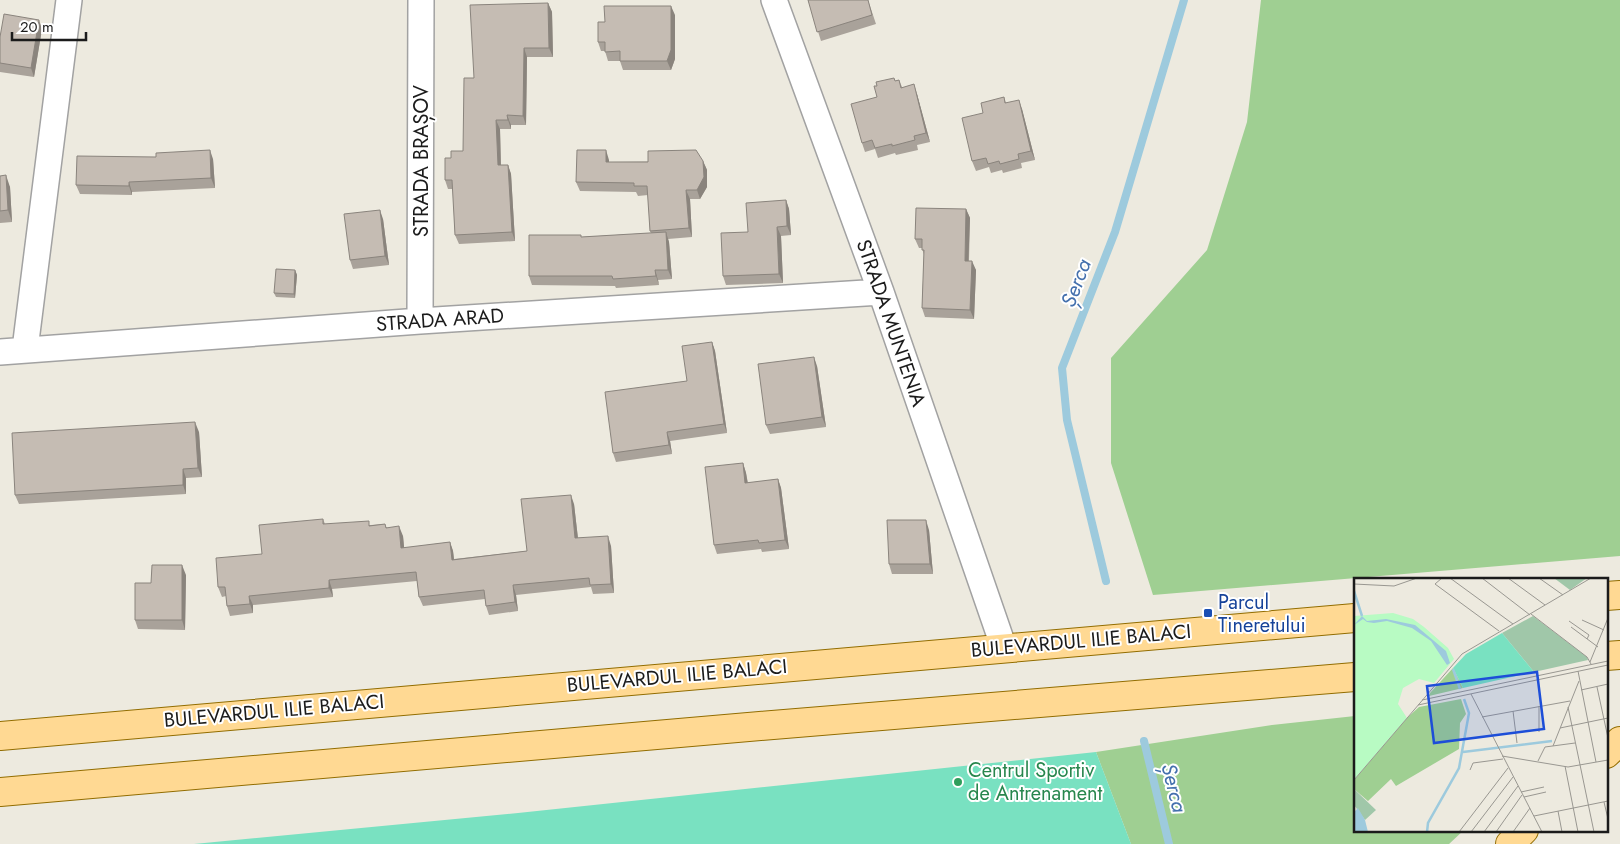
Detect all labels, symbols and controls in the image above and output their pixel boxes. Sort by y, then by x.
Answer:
scale bar [12,10,86,42]
text: 20 m [20,16,54,38]
street label: STRADA BRAȘOV [407,84,436,237]
street label: STRADA MUNTENIA [849,236,933,411]
water label: Șerca [1053,254,1099,312]
street label: STRADA ARAD [375,301,505,339]
inset map [1354,578,1608,832]
place label: Parcul Tineretului [1218,588,1306,640]
marker: Parcul Tineretului [1202,607,1214,619]
street label: BULEVARDUL ILIE BALACI [970,617,1192,665]
street label: BULEVARDUL ILIE BALACI [566,652,788,700]
street label: BULEVARDUL ILIE BALACI [163,687,385,735]
place label: Centrul Sportiv de Antrenament [968,756,1103,808]
water label: Șerca [1153,760,1195,816]
marker: Centrul Sportiv de Antrenament [952,776,964,788]

